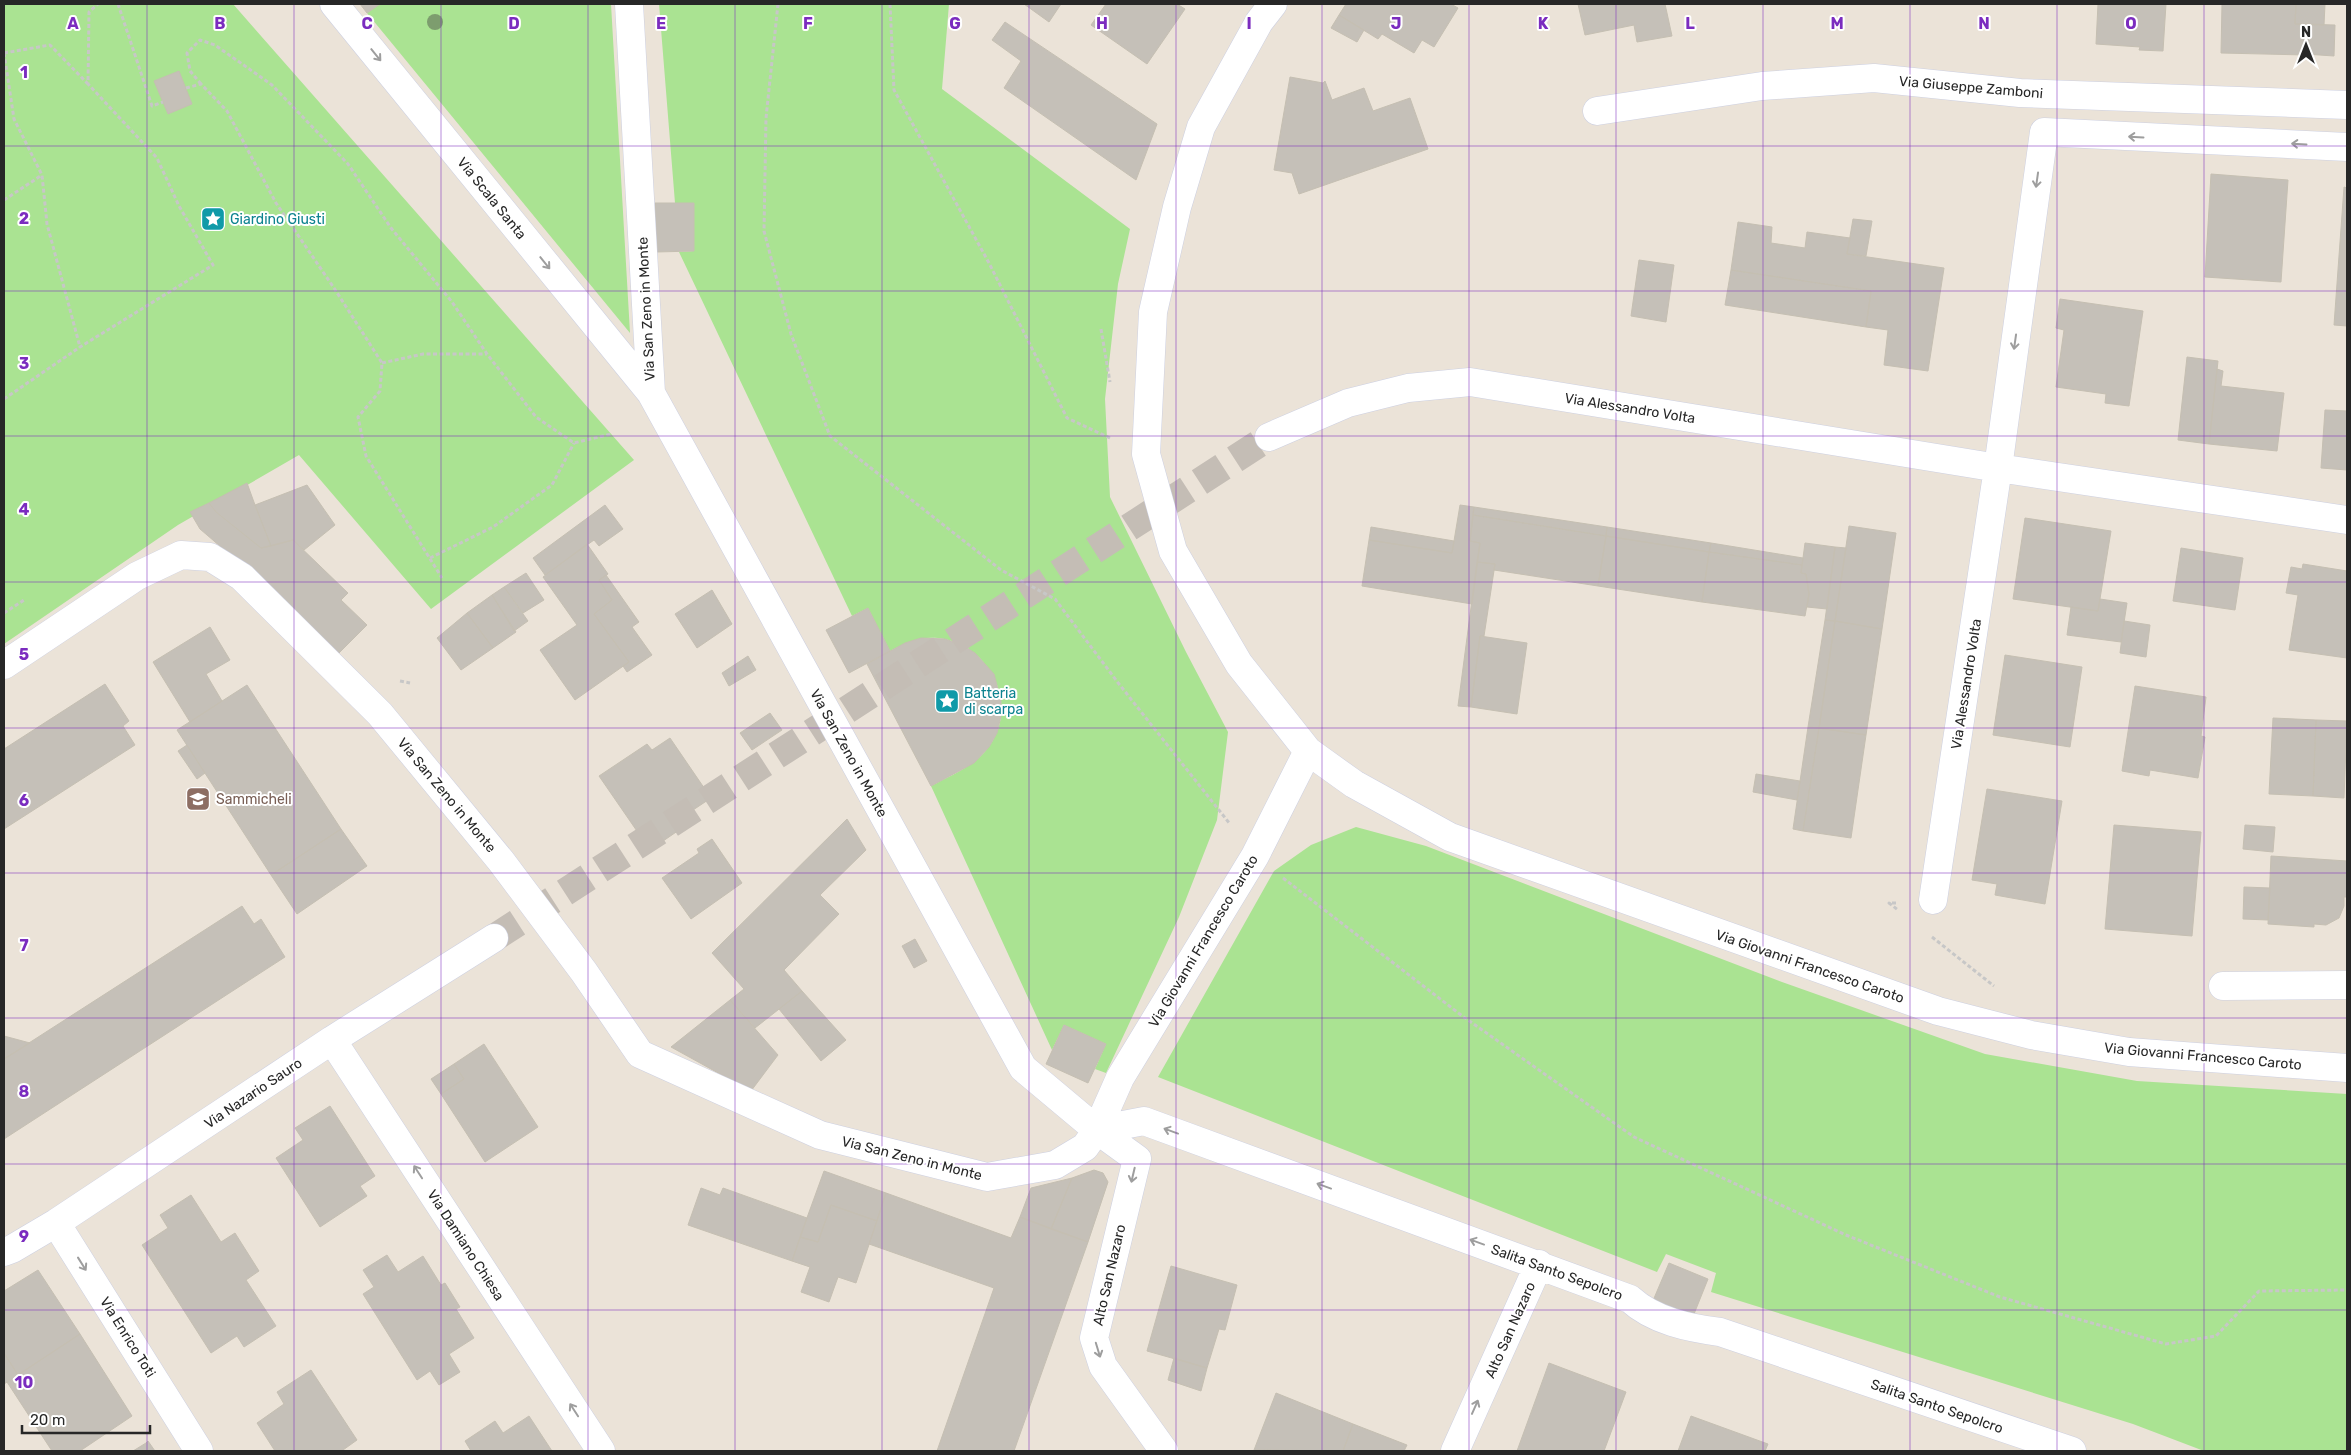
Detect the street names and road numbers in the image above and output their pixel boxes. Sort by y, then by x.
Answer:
street label: Via Giuseppe Zamboni [1898,73,2044,102]
street label: Via Scala Santa [453,154,530,243]
street label: Via San Zeno in Monte [634,236,659,381]
street label: Via Alessandro Volta [1563,390,1696,427]
street label: Via Alessandro Volta [1948,618,1985,751]
street label: Via San Zeno in Monte [806,686,891,821]
street label: Via San Zeno in Monte [394,735,500,856]
street label: Via Giovanni Francesco Caroto [1145,852,1262,1031]
street label: Via Giovanni Francesco Caroto [1713,926,1906,1007]
street label: Via Giovanni Francesco Caroto [2103,1039,2303,1074]
street label: Via Nazario Sauro [201,1054,305,1132]
street label: Via San Zeno in Monte [840,1133,984,1184]
street label: Via Damiano Chiesa [423,1187,508,1304]
street label: Alto San Nazaro [1090,1223,1129,1328]
street label: Salita Santo Sepolcro [1489,1241,1625,1304]
street label: Alto San Nazaro [1482,1279,1539,1381]
street label: Via Enrico Toti [96,1294,159,1381]
street label: Salita Santo Sepolcro [1868,1376,2005,1437]

